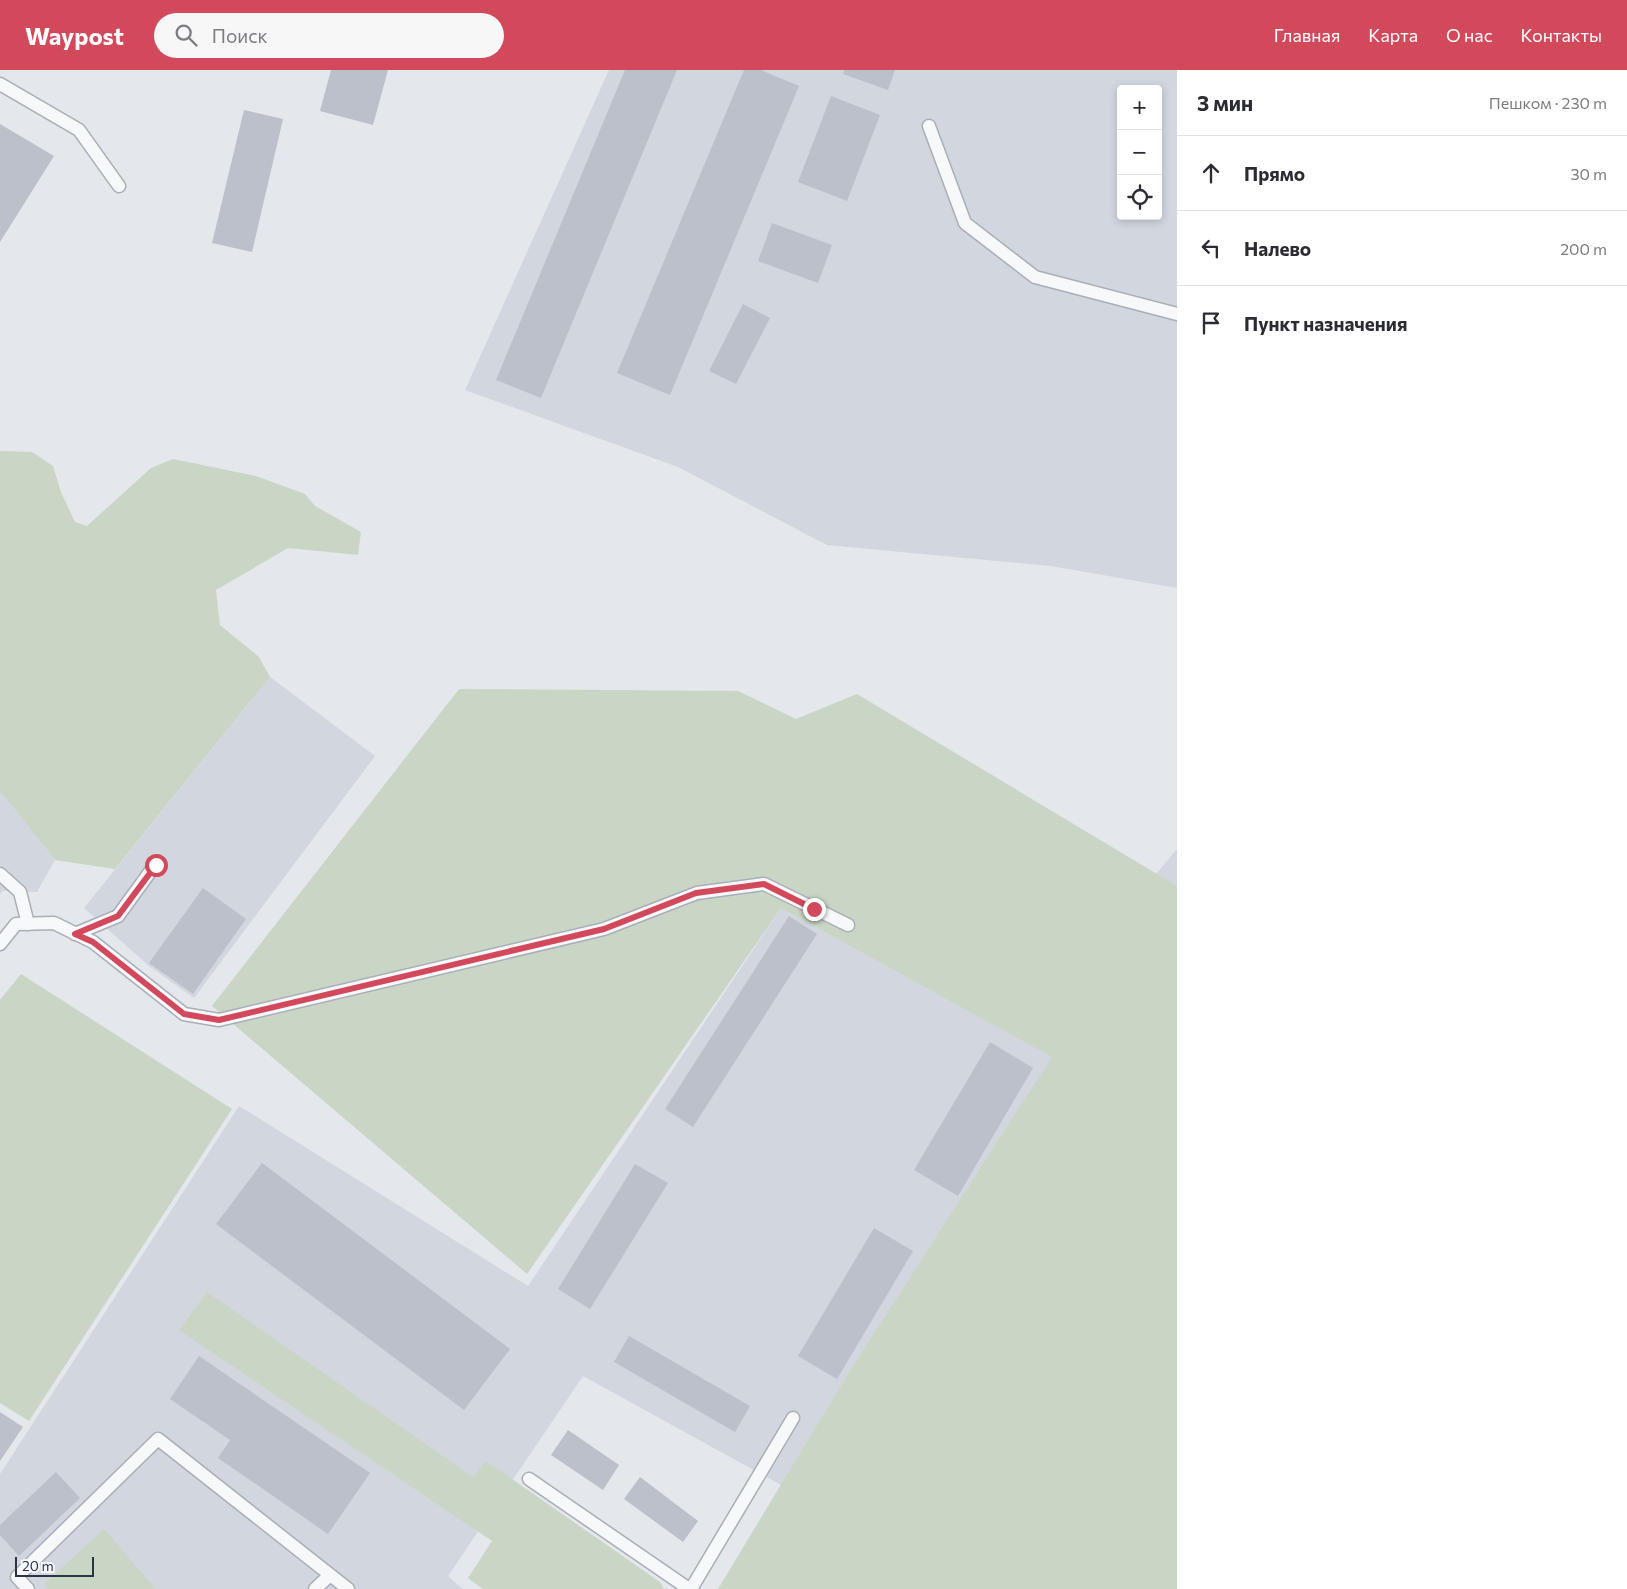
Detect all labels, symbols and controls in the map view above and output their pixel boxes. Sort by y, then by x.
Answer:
search box [154,13,504,58]
text: Waypost [25,21,124,50]
icon: search [172,21,200,49]
text: Поиск [212,24,268,47]
text: Главная [1274,24,1340,46]
text: Карта [1368,24,1418,46]
text: О нас [1446,24,1493,46]
text: Контакты [1521,24,1602,46]
map controls [1117,85,1162,220]
button: + [1117,85,1162,130]
text: 3 мин [1197,90,1253,115]
text: Пешком · 230 m [1489,93,1607,112]
button: − [1117,130,1162,175]
icon: ahead [1197,159,1225,187]
text: Прямо [1244,162,1305,185]
text: 30 m [1570,164,1607,183]
button: locate [1117,175,1162,220]
icon: left [1197,234,1225,262]
text: Налево [1244,237,1311,260]
text: 200 m [1560,239,1607,258]
icon: arrive [1197,309,1225,337]
text: Пункт назначения [1244,312,1407,335]
route start [145,854,168,877]
route end [803,898,826,921]
scale bar [15,1554,94,1577]
text: 20 m [22,1557,54,1574]

